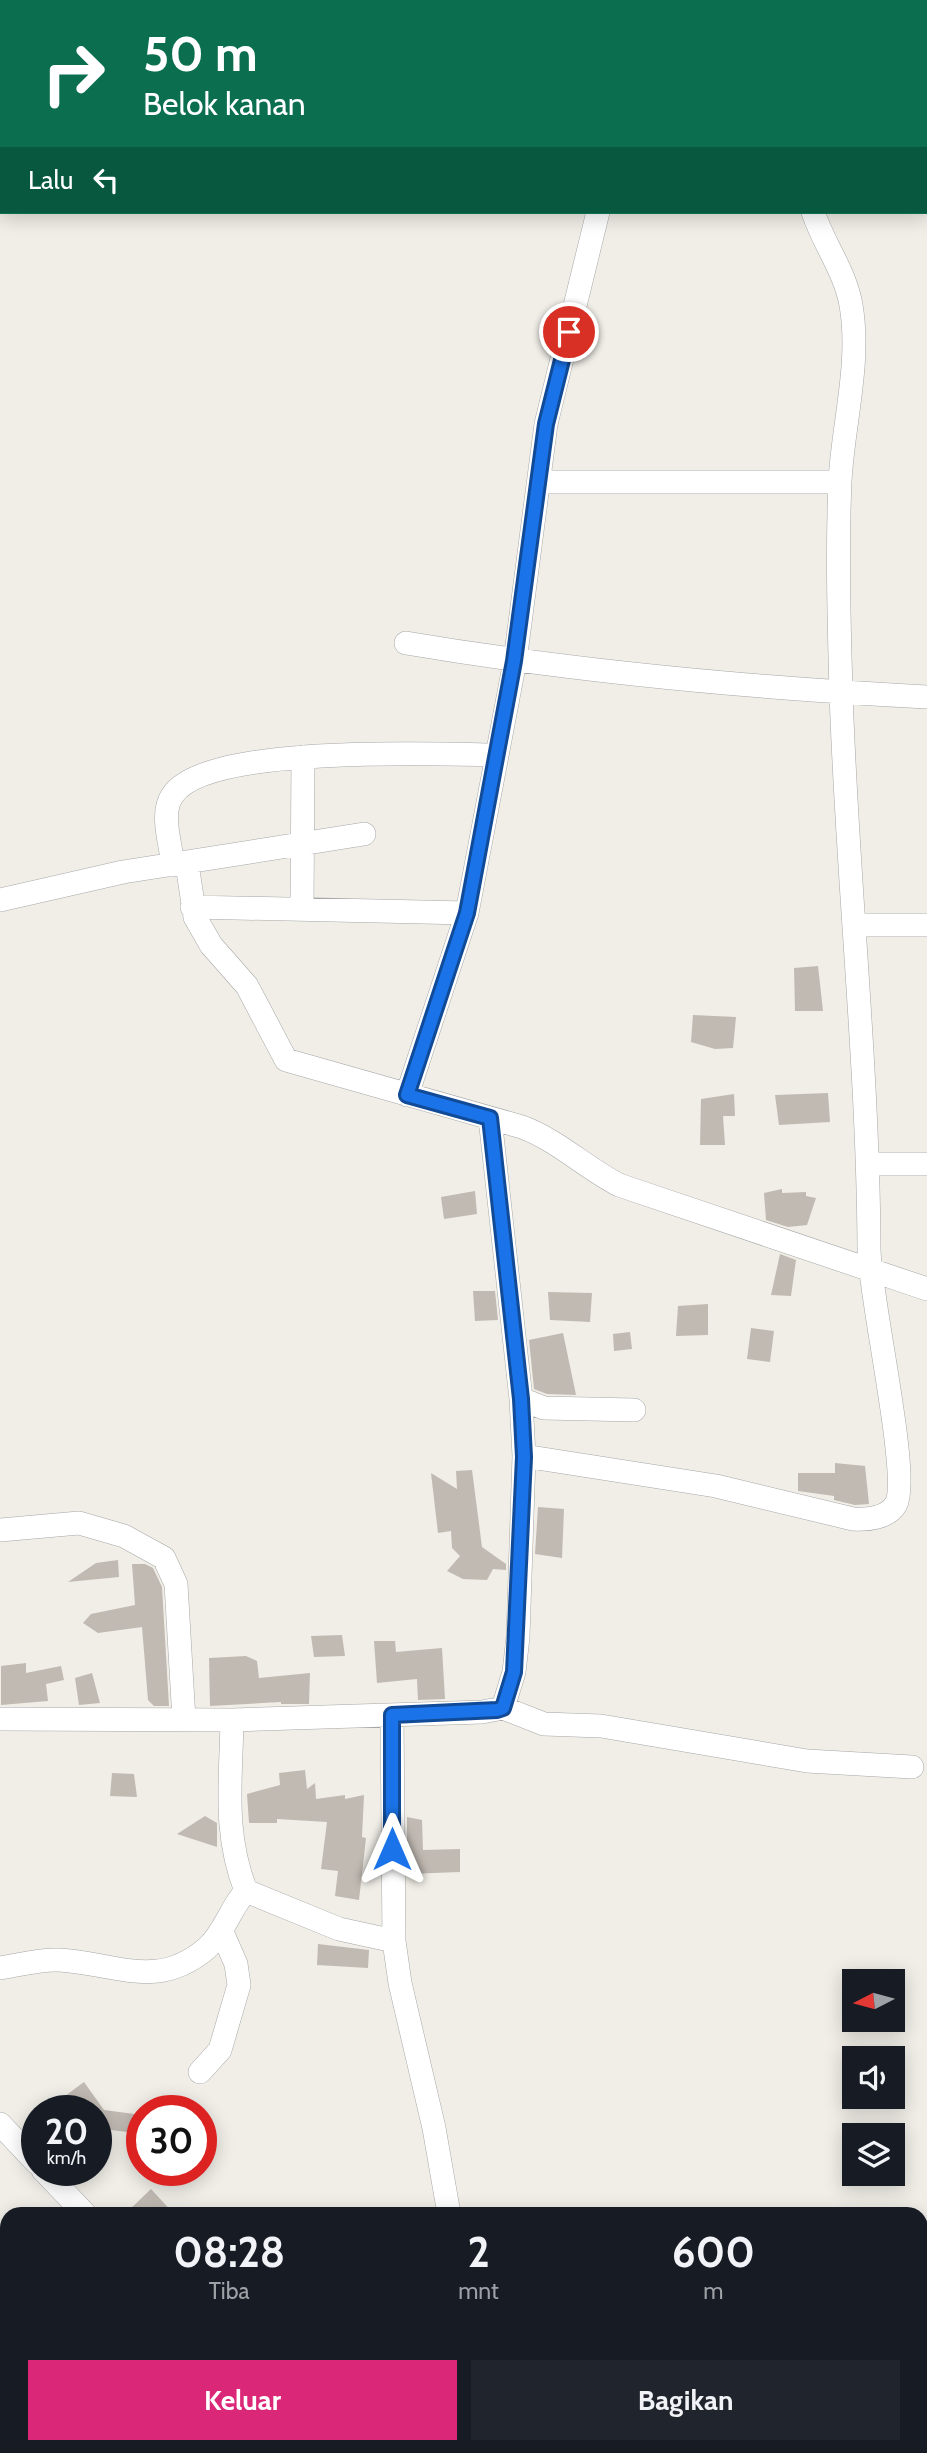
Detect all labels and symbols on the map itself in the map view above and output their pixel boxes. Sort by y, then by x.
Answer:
pin [539,302,599,362]
position arrow [355,1812,429,1886]
north arrow [842,1969,905,2032]
speed limit sign: 30 [126,2095,217,2186]

